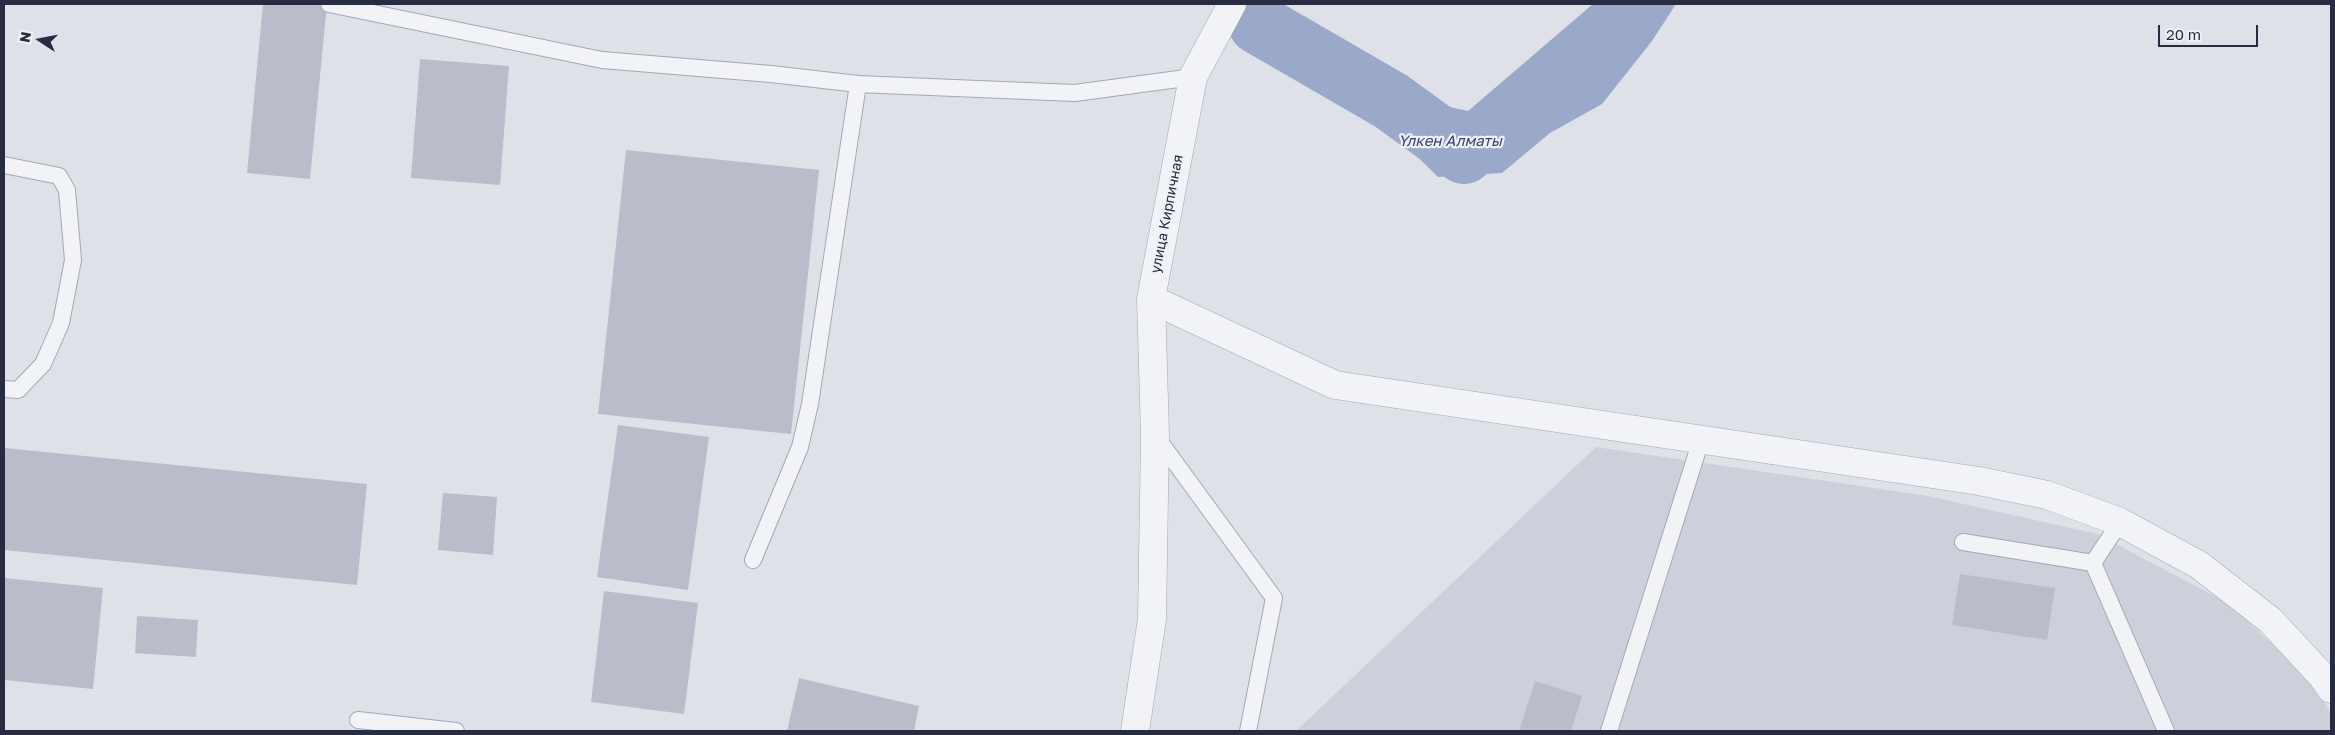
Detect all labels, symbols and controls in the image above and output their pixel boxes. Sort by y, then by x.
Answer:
north arrow [15,15,65,65]
scale bar [2160,15,2260,47]
text: 20 m [2166,25,2201,43]
text: N [15,30,34,44]
water label: Үлкен Алматы [1398,132,1502,150]
street label: улица Кирпичная [1147,153,1187,275]

